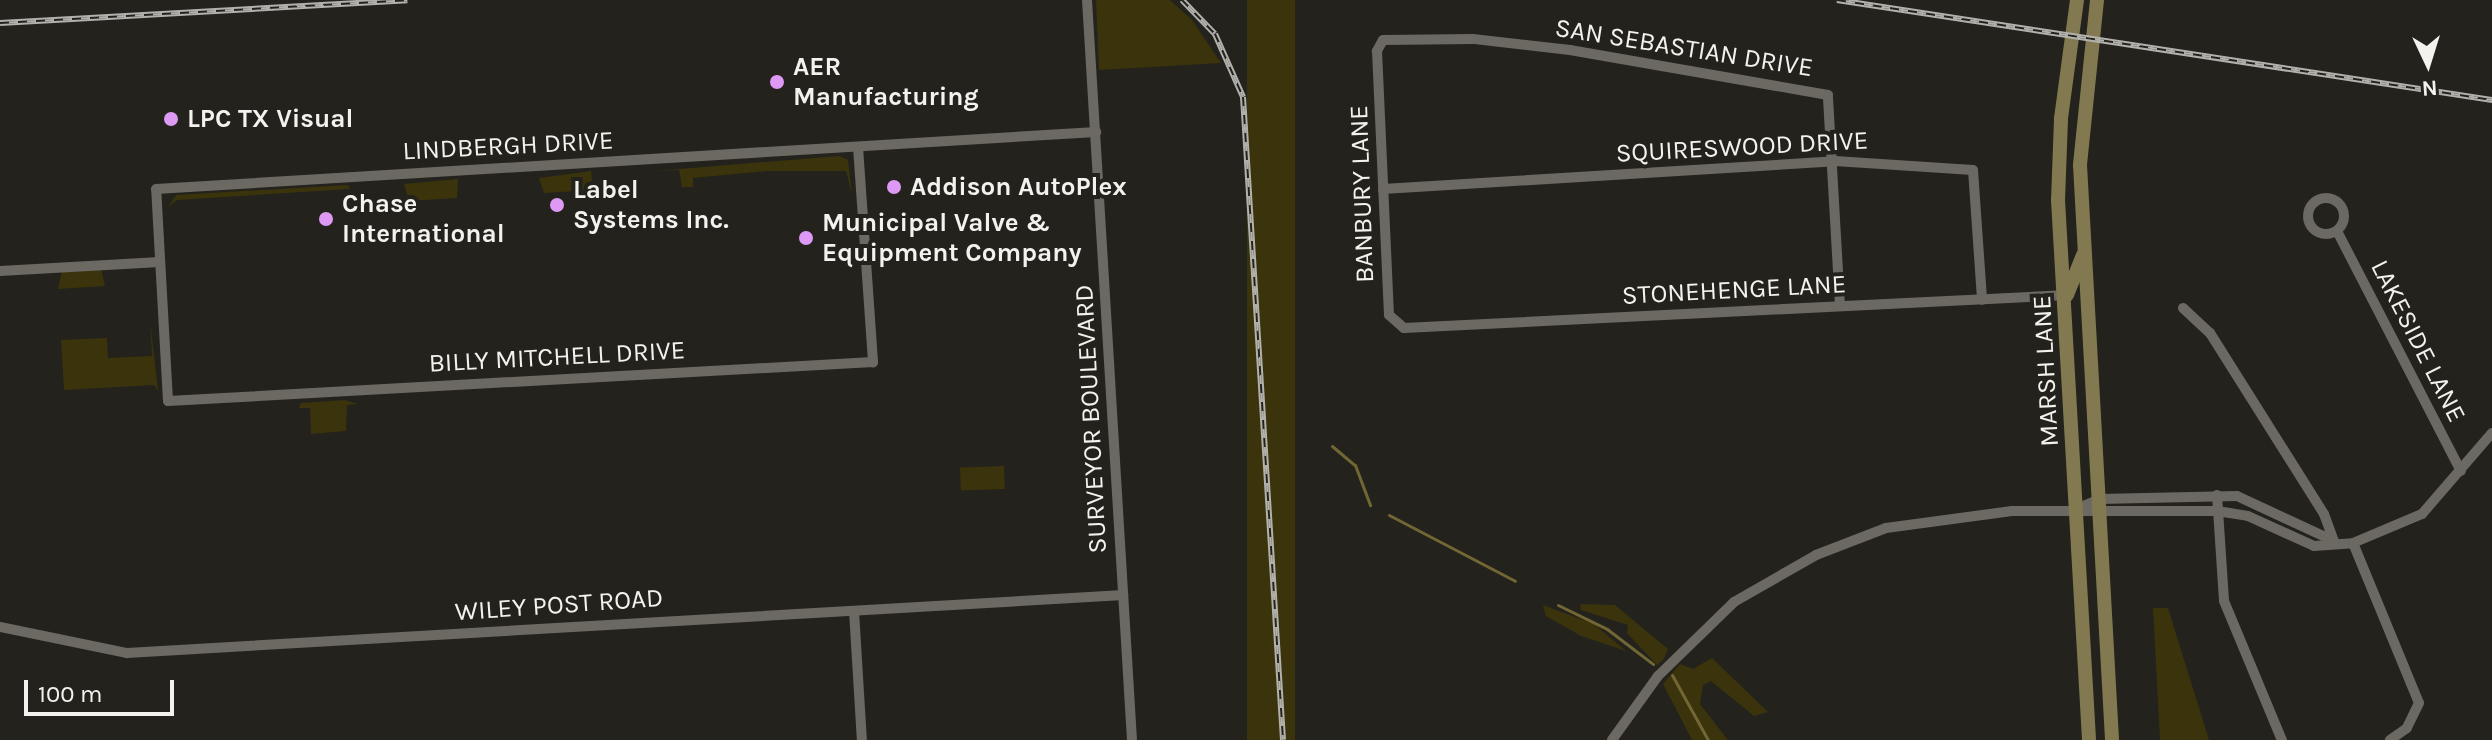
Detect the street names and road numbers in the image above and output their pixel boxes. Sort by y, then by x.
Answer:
street label: SAN SEBASTIAN DRIVE [1553,12,1815,84]
street label: BANBURY LANE [1343,105,1381,283]
street label: LINDBERGH DRIVE [402,125,614,167]
street label: SQUIRESWOOD DRIVE [1615,125,1869,169]
street label: LAKESIDE LANE [2364,255,2472,427]
street label: STONEHENGE LANE [1621,269,1847,311]
street label: SURVEYOR BOULEVARD [1068,284,1114,554]
street label: MARSH LANE [2026,294,2066,448]
street label: BILLY MITCHELL DRIVE [428,335,686,379]
street label: WILEY POST ROAD [454,582,664,628]

